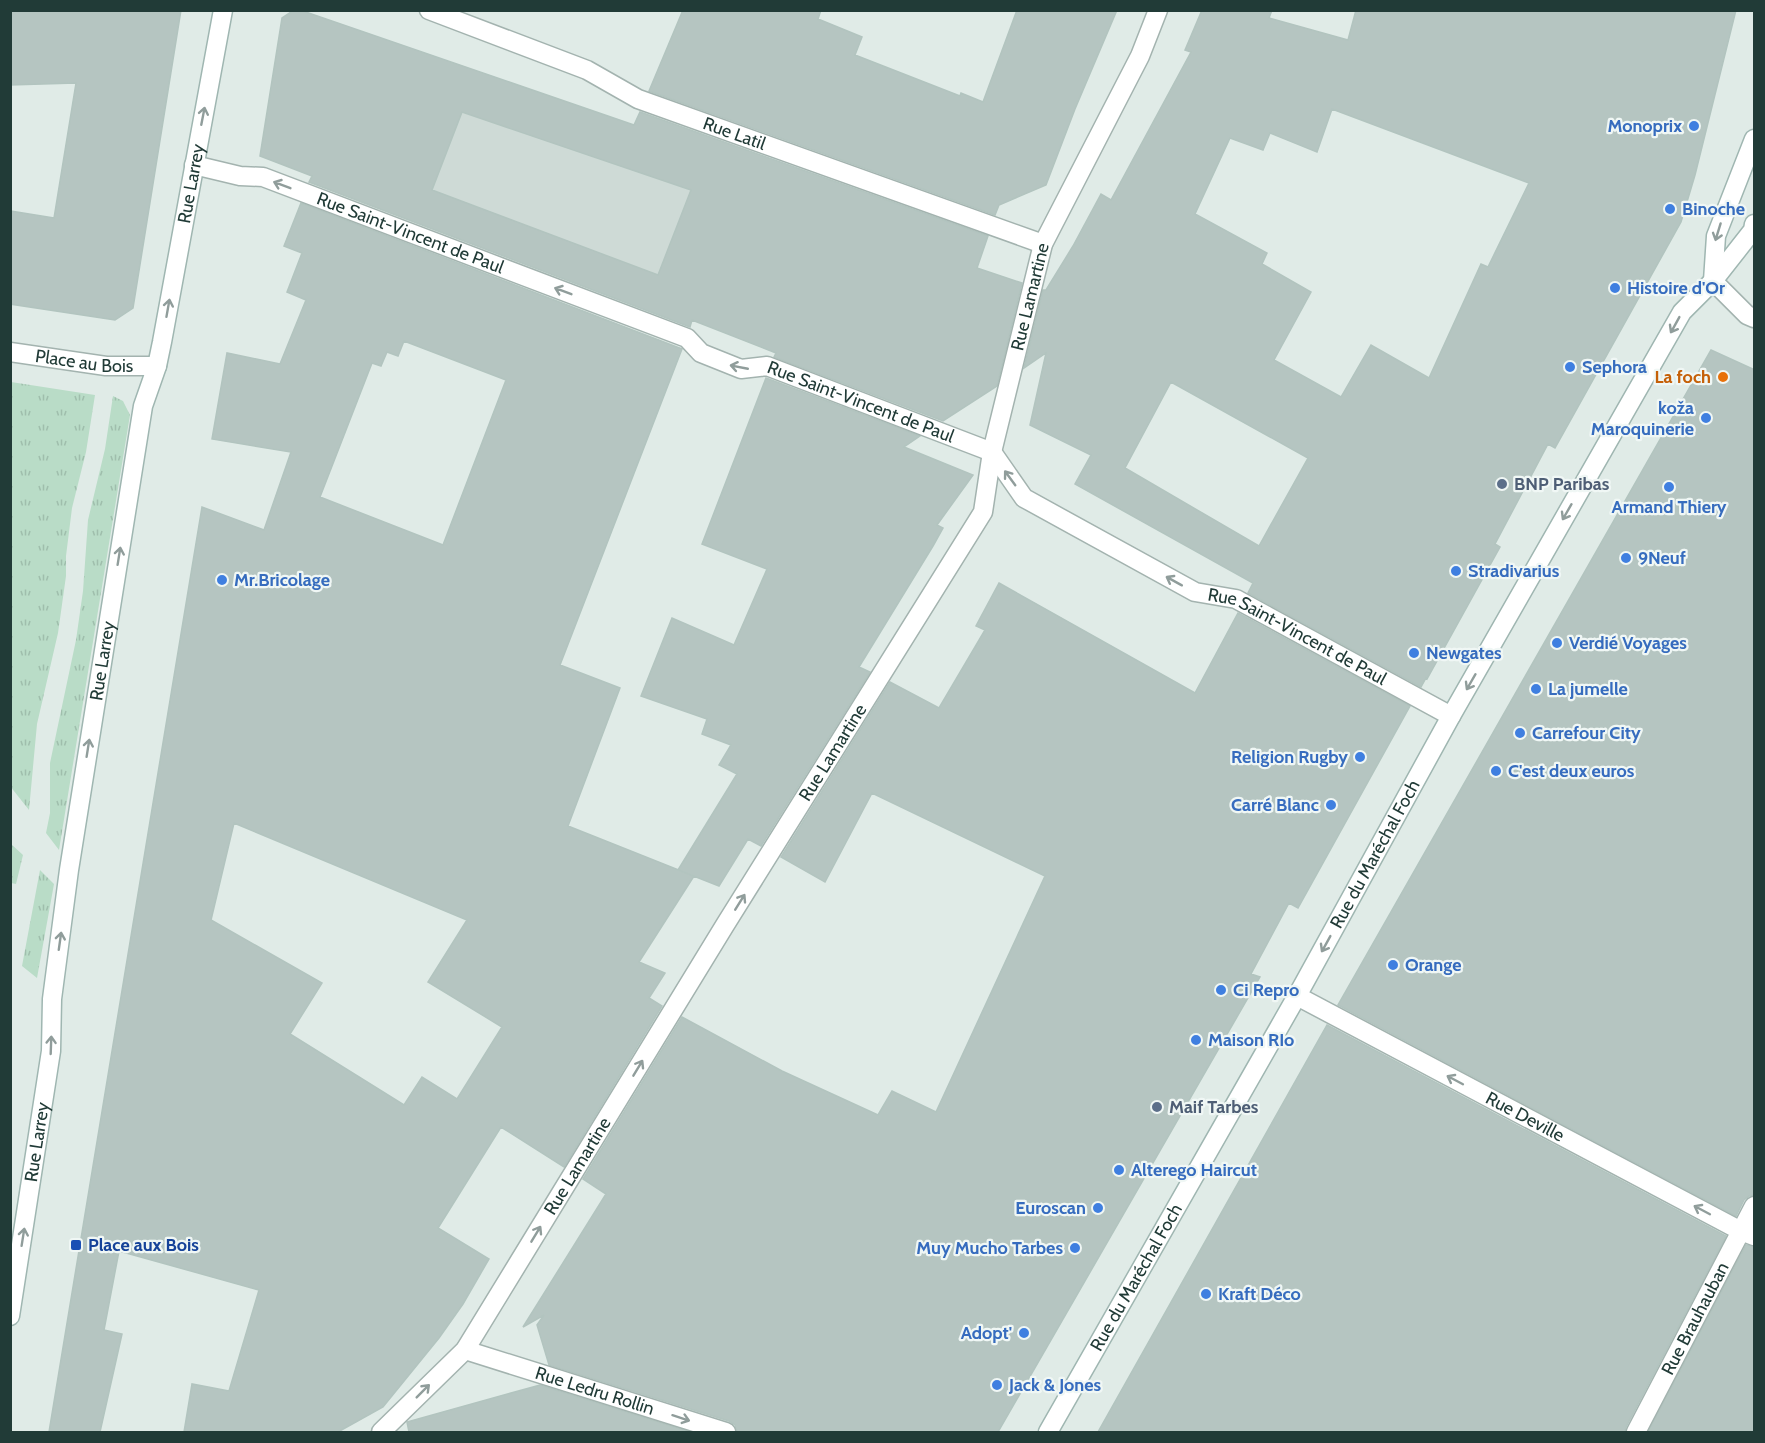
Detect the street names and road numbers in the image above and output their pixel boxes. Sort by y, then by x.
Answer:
street label: Rue Latil [700,112,769,155]
street label: Rue Larrey [173,142,209,225]
street label: Rue Saint-Vincent de Paul [314,187,508,279]
street label: Rue Lamartine [1006,241,1054,353]
street label: Place au Bois [34,345,133,377]
street label: Rue Saint-Vincent de Paul [764,356,958,448]
street label: Rue Saint-Vincent de Paul [1206,583,1391,690]
street label: Rue Larrey [85,619,120,702]
street label: Rue Lamartine [794,700,871,805]
street label: Rue du Maréchal Foch [1325,776,1425,932]
street label: Rue Deville [1482,1087,1568,1146]
street label: Rue Larrey [20,1101,54,1183]
street label: Rue Lamartine [539,1113,616,1219]
street label: Rue du Maréchal Foch [1086,1200,1187,1355]
street label: Rue Brauhauban [1657,1258,1734,1379]
street label: Rue Ledru Rollin [533,1362,657,1420]

